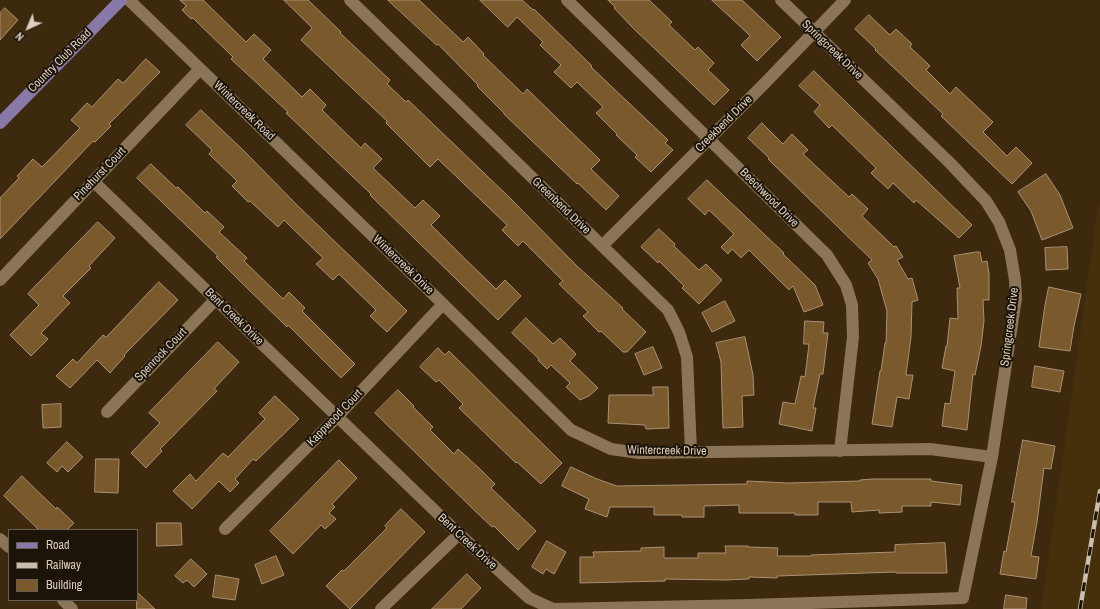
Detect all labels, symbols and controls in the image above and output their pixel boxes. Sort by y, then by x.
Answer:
north arrow [8,8,48,48]
street label: Springcreek Drive [798,17,866,83]
street label: Country Club Road [25,26,95,96]
text: N [12,29,27,44]
street label: Wintercreek Road [210,78,278,144]
street label: Creekbend Drive [693,93,755,155]
street label: Pinehurst Court [71,144,129,204]
street label: Beechwood Drive [736,165,802,231]
street label: Greenbend Drive [529,175,593,237]
street label: Wintercreek Drive [369,232,437,298]
street label: Bent Creek Drive [202,286,266,348]
street label: Springcreek Drive [998,287,1022,367]
street label: Spenrock Court [132,325,190,385]
street label: Kappwood Court [304,387,366,449]
street label: Wintercreek Drive [627,443,707,459]
street label: Bent Creek Drive [434,511,500,573]
legend [8,529,138,601]
text: Road [46,537,70,553]
text: Railway [46,557,81,573]
text: Building [46,577,82,593]

